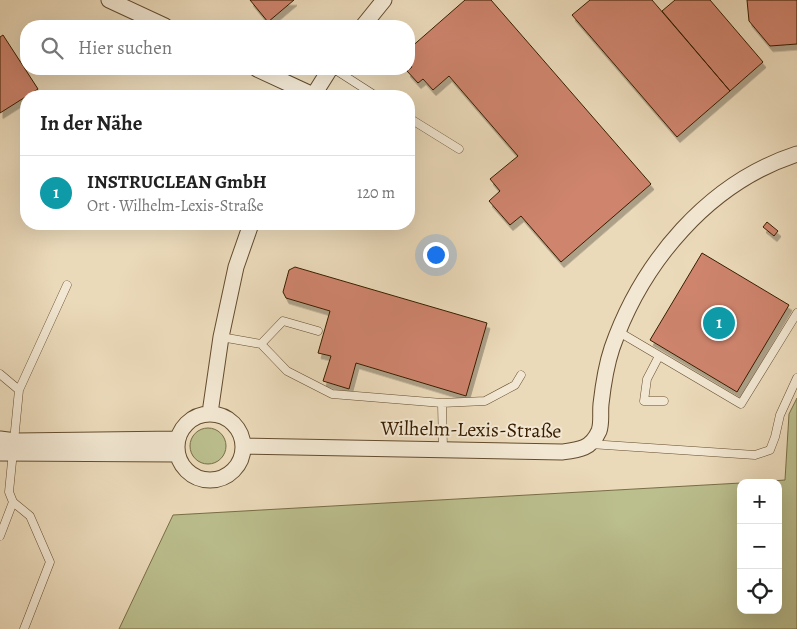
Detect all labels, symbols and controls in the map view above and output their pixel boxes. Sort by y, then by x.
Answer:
search box [20,20,415,75]
icon: search [38,34,66,62]
text: Hier suchen [78,35,172,61]
text: In der Nähe [40,109,142,137]
text: INSTRUCLEAN GmbH [87,169,267,195]
text: 1 [53,182,59,204]
text: 120 m [357,182,395,204]
text: Ort · Wilhelm-Lexis-Straße [87,195,264,217]
your location [423,242,449,268]
pin: 1 [703,304,735,342]
street label: Wilhelm-Lexis-Straße [379,414,562,445]
map controls [737,479,782,614]
button: + [737,479,782,524]
button: − [737,524,782,569]
button: locate [737,569,782,614]

